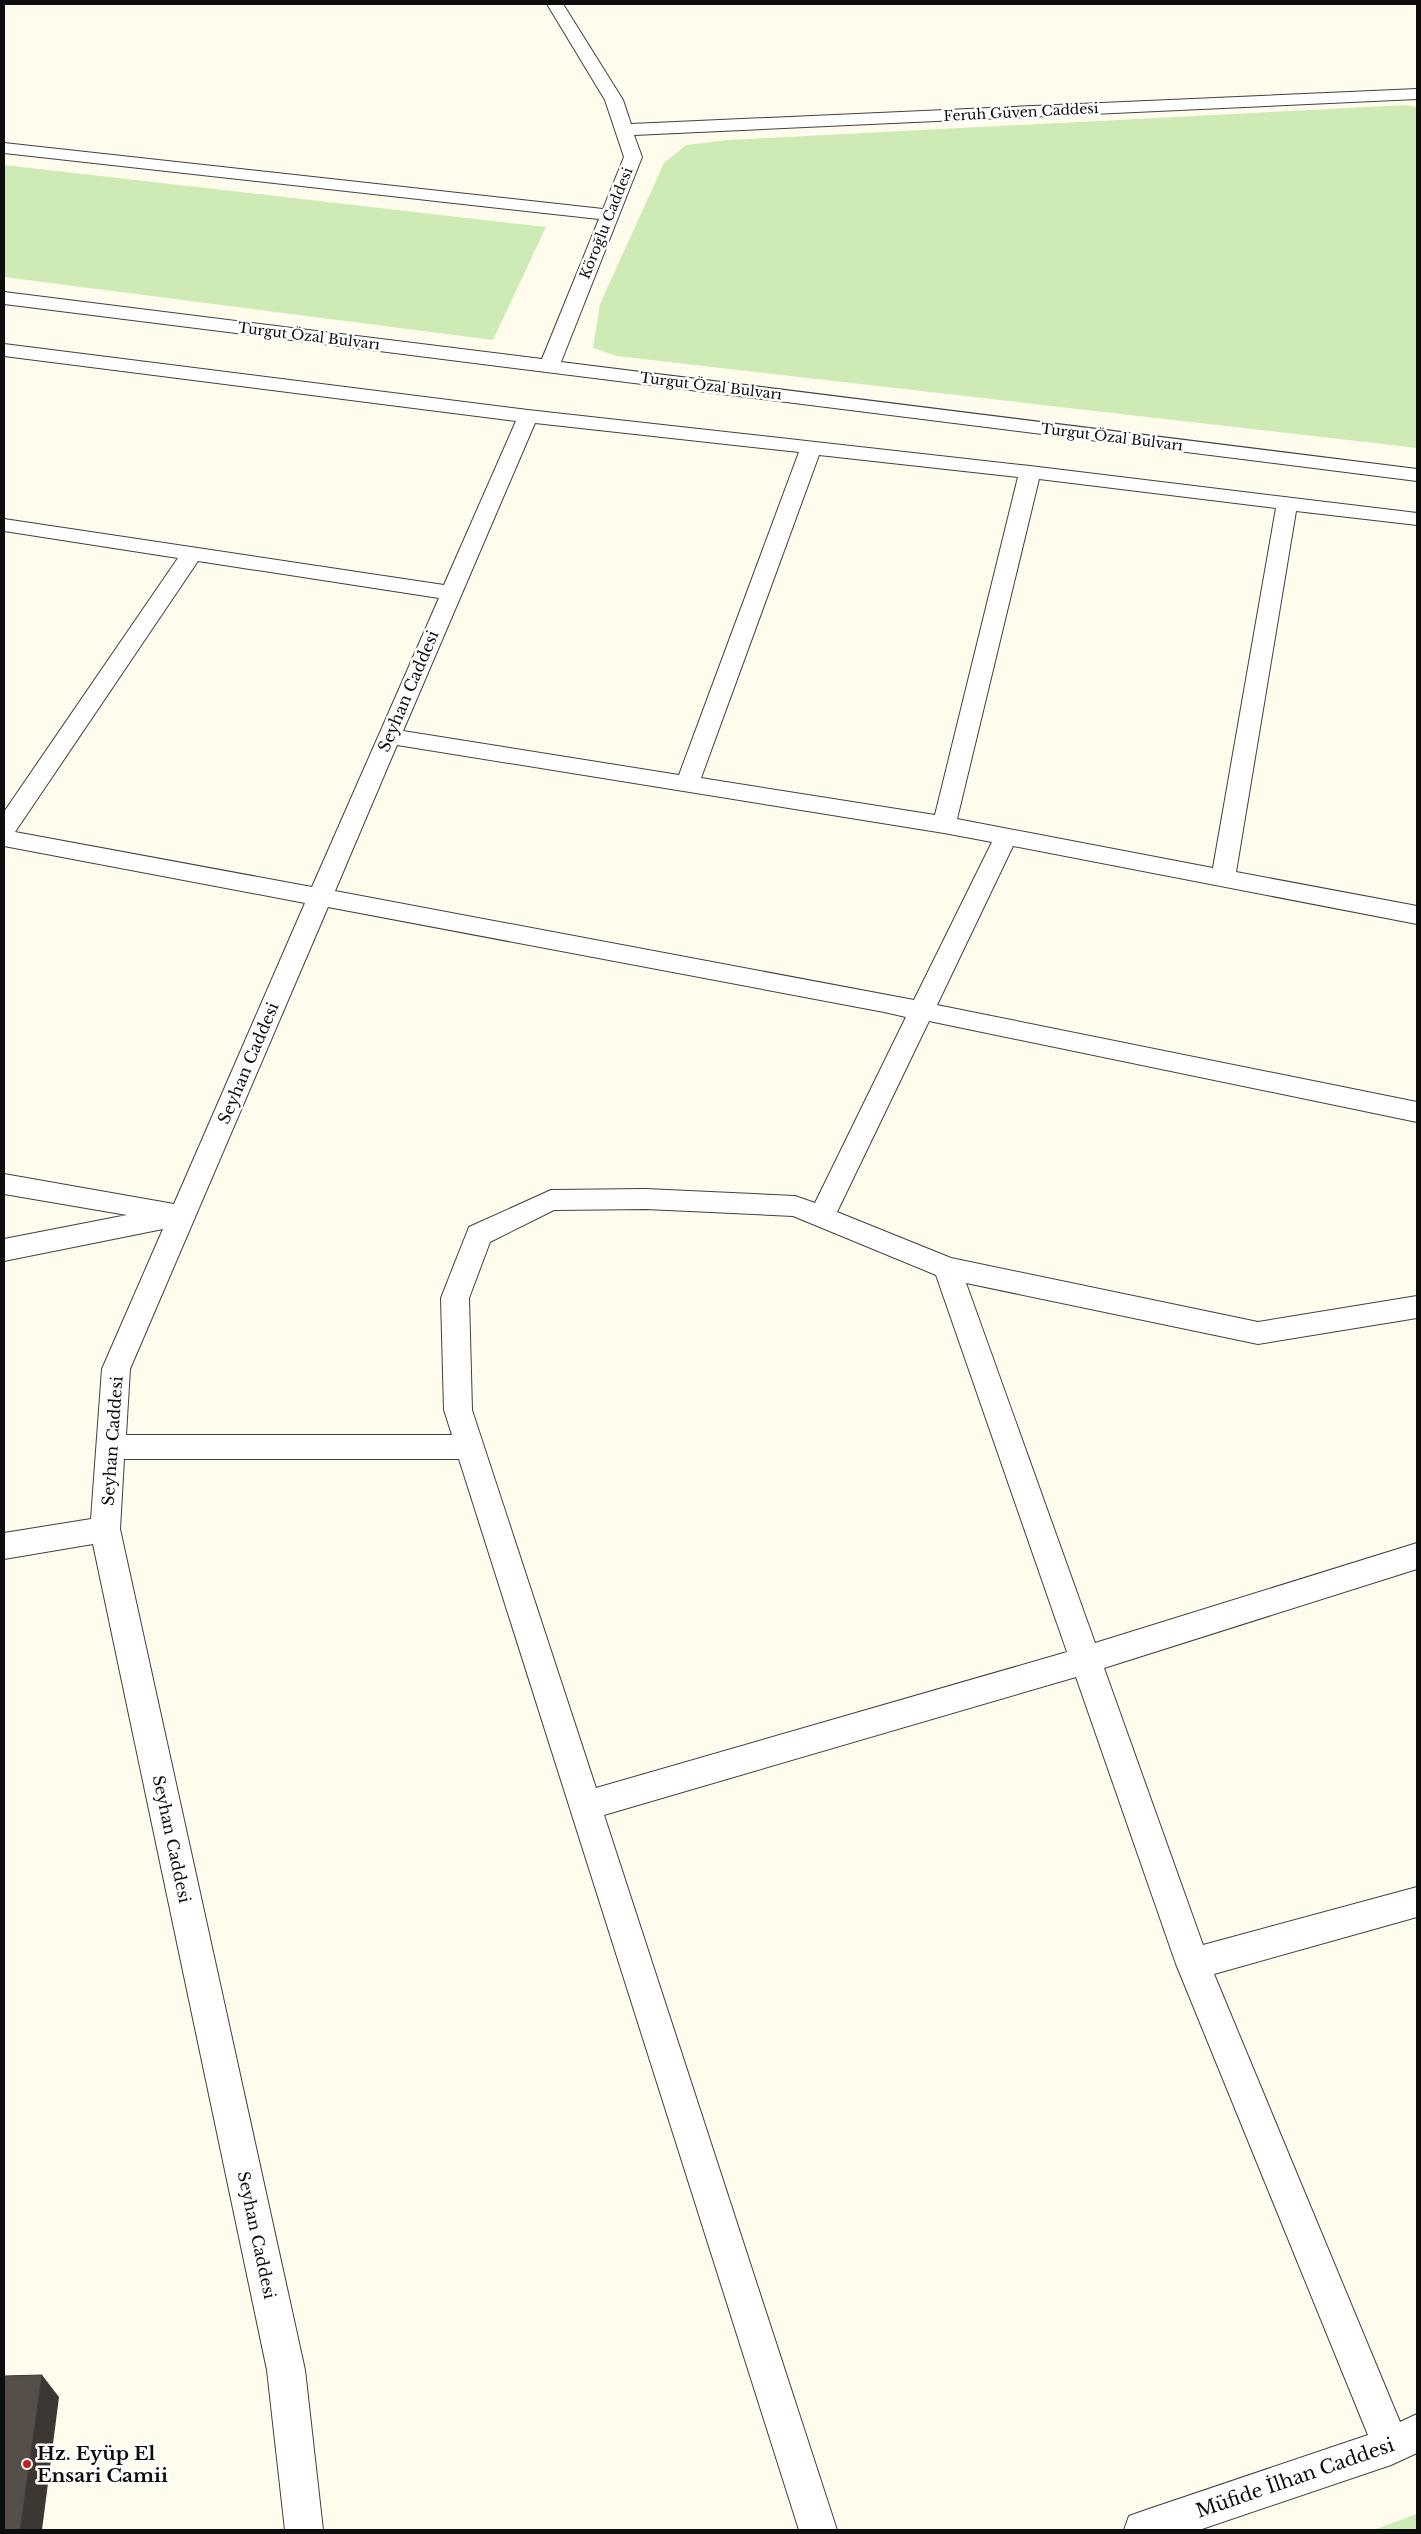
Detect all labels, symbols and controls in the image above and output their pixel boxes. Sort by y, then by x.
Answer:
street label: Feruh Güven Caddesi [943,99,1099,125]
street label: Köroğlu Caddesi [575,164,637,281]
street label: Turgut Özal Bulvarı [237,317,381,354]
street label: Turgut Özal Bulvarı [639,367,783,404]
street label: Turgut Özal Bulvarı [1040,418,1184,455]
street label: Seyhan Caddesi [373,627,443,755]
street label: Seyhan Caddesi [213,999,283,1127]
street label: Seyhan Caddesi [97,1375,127,1507]
street label: Seyhan Caddesi [149,1773,195,1905]
street label: Seyhan Caddesi [234,2169,280,2301]
street label: Müfide İlhan Caddesi [1193,2433,1398,2523]
place label: Hz. Eyüp El Ensari Camii [37,2442,168,2487]
marker: Hz. Eyüp El Ensari Camii [21,2458,33,2470]

